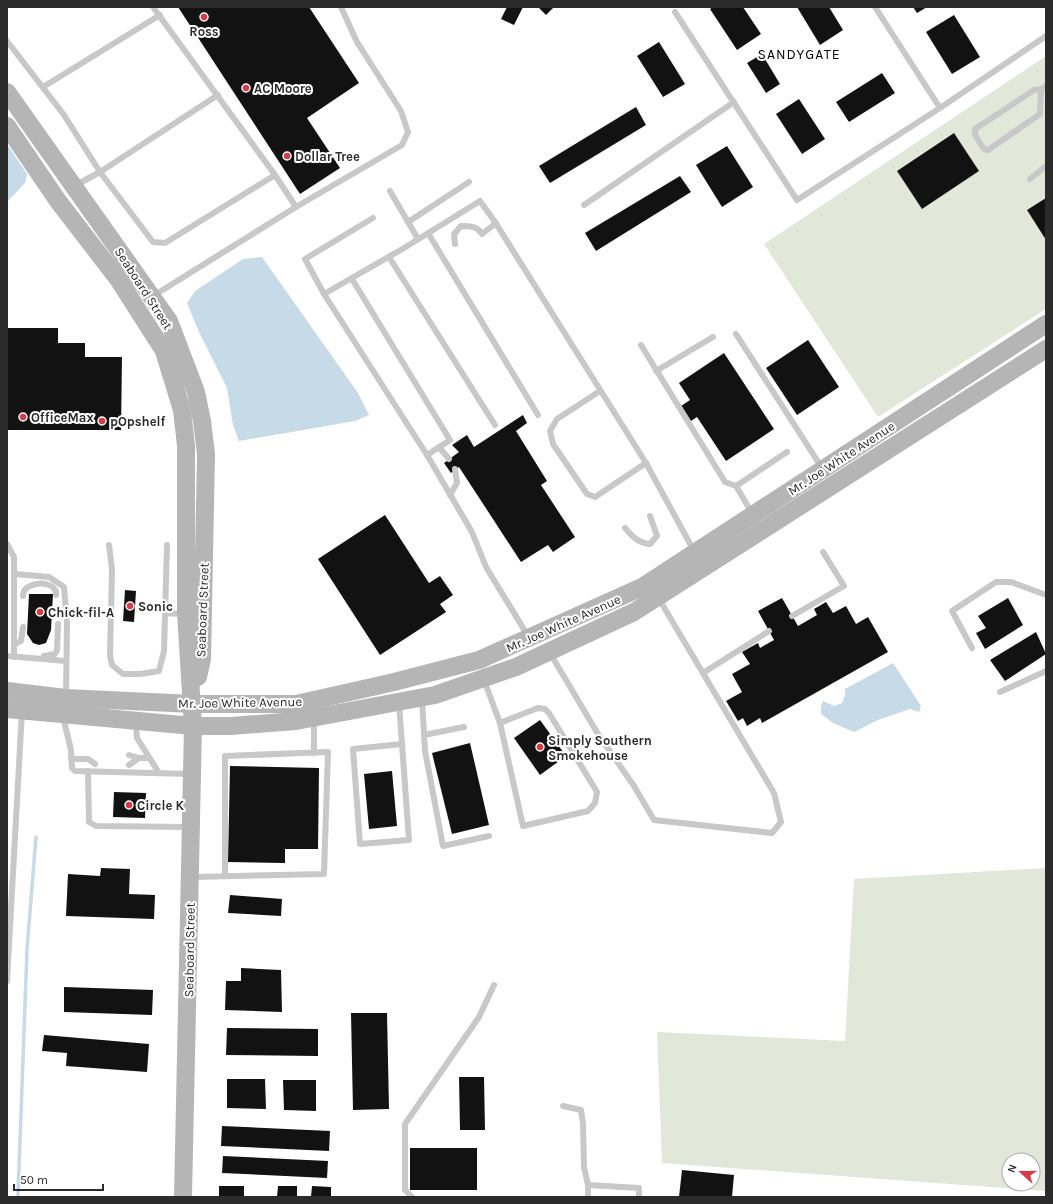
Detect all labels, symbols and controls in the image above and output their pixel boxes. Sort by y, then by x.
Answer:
marker: Ross [199,12,209,22]
place label: Ross [189,24,219,39]
district label: SANDYGATE [757,46,841,63]
place label: AC Moore [254,81,312,96]
marker: AC Moore [241,83,251,93]
place label: Dollar Tree [295,149,360,164]
marker: Dollar Tree [282,151,292,161]
street label: Seaboard Street [111,244,176,332]
place label: OfficeMax [31,410,94,425]
marker: OfficeMax [18,412,28,422]
place label: pOpshelf [110,414,166,429]
marker: pOpshelf [97,416,107,426]
street label: Mr. Joe White Avenue [785,418,898,498]
street label: Seaboard Street [193,562,212,658]
street label: Mr. Joe White Avenue [504,591,623,656]
place label: Sonic [138,599,173,614]
marker: Sonic [125,601,135,611]
place label: Chick-fil-A [48,605,114,620]
marker: Chick-fil-A [35,607,45,617]
street label: Mr. Joe White Avenue [178,694,302,711]
place label: Simply Southern Smokehouse [548,733,652,763]
marker: Simply Southern Smokehouse [535,742,545,752]
place label: Circle K [137,798,185,813]
marker: Circle K [124,800,134,810]
street label: Seaboard Street [181,902,198,998]
north arrow [1001,1152,1041,1192]
text: N [1005,1163,1020,1175]
scale bar [14,1166,103,1192]
text: 50 m [20,1173,48,1187]

